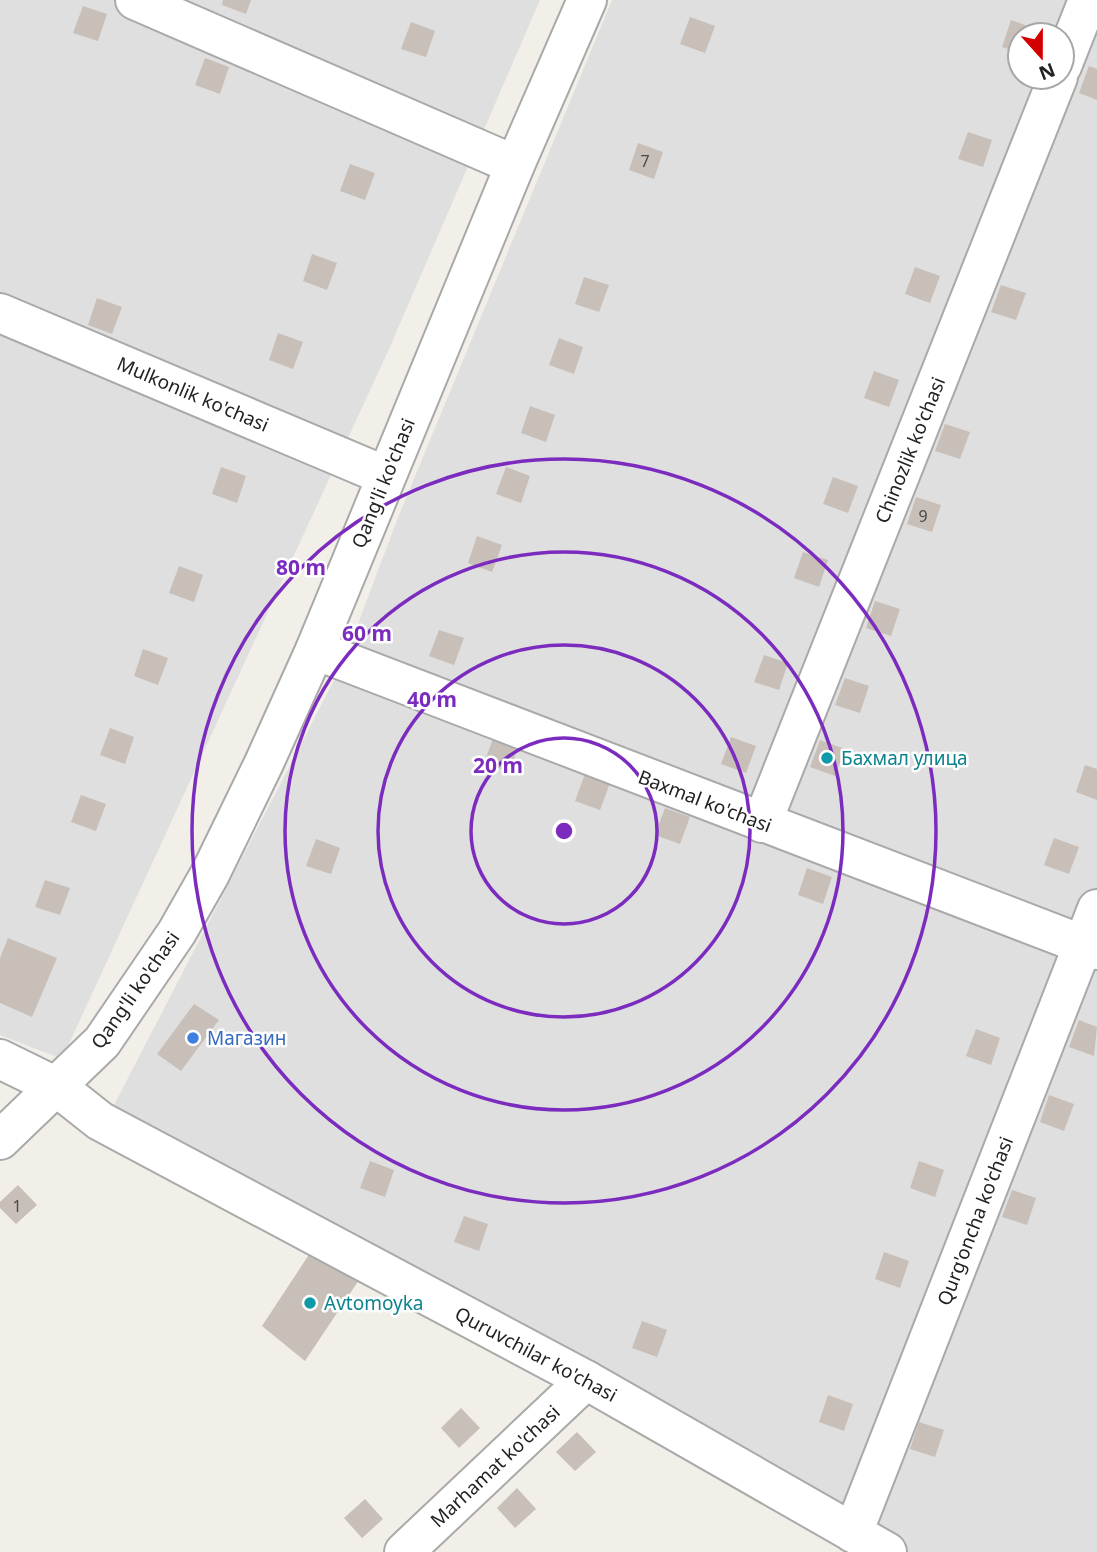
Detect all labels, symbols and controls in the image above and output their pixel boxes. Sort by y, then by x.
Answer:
north arrow [1006,21,1076,91]
text: N [1035,57,1059,87]
house number: 7 [640,150,650,172]
street label: Mulkonlik ko'chasi [113,350,273,438]
street label: Сhinozlik ko'chasi [869,373,951,527]
street label: Qang'li ko'chasi [345,414,421,552]
house number: 9 [918,505,928,527]
text: 80 m [276,553,326,581]
text: 60 m [342,619,392,647]
text: 40 m [407,685,457,713]
place label: Бахмал улица [841,745,968,771]
marker: Бахмал улица [819,750,835,766]
text: 20 m [473,751,523,779]
street label: Baхmal ko'chasi [634,764,776,838]
centre of rings [552,819,576,843]
street label: Qang'li ko'chasi [85,926,185,1054]
place label: Магазин [207,1025,286,1051]
marker: Магазин [185,1030,201,1046]
street label: Qurg'oncha ko'chasi [931,1133,1019,1309]
house number: 1 [12,1195,22,1217]
place label: Avtomoyka [324,1290,424,1316]
marker: Avtomoyka [302,1295,318,1311]
street label: Quruvchilar ko'chasi [450,1300,622,1408]
street label: Marhamat ko'chasi [425,1399,565,1533]

